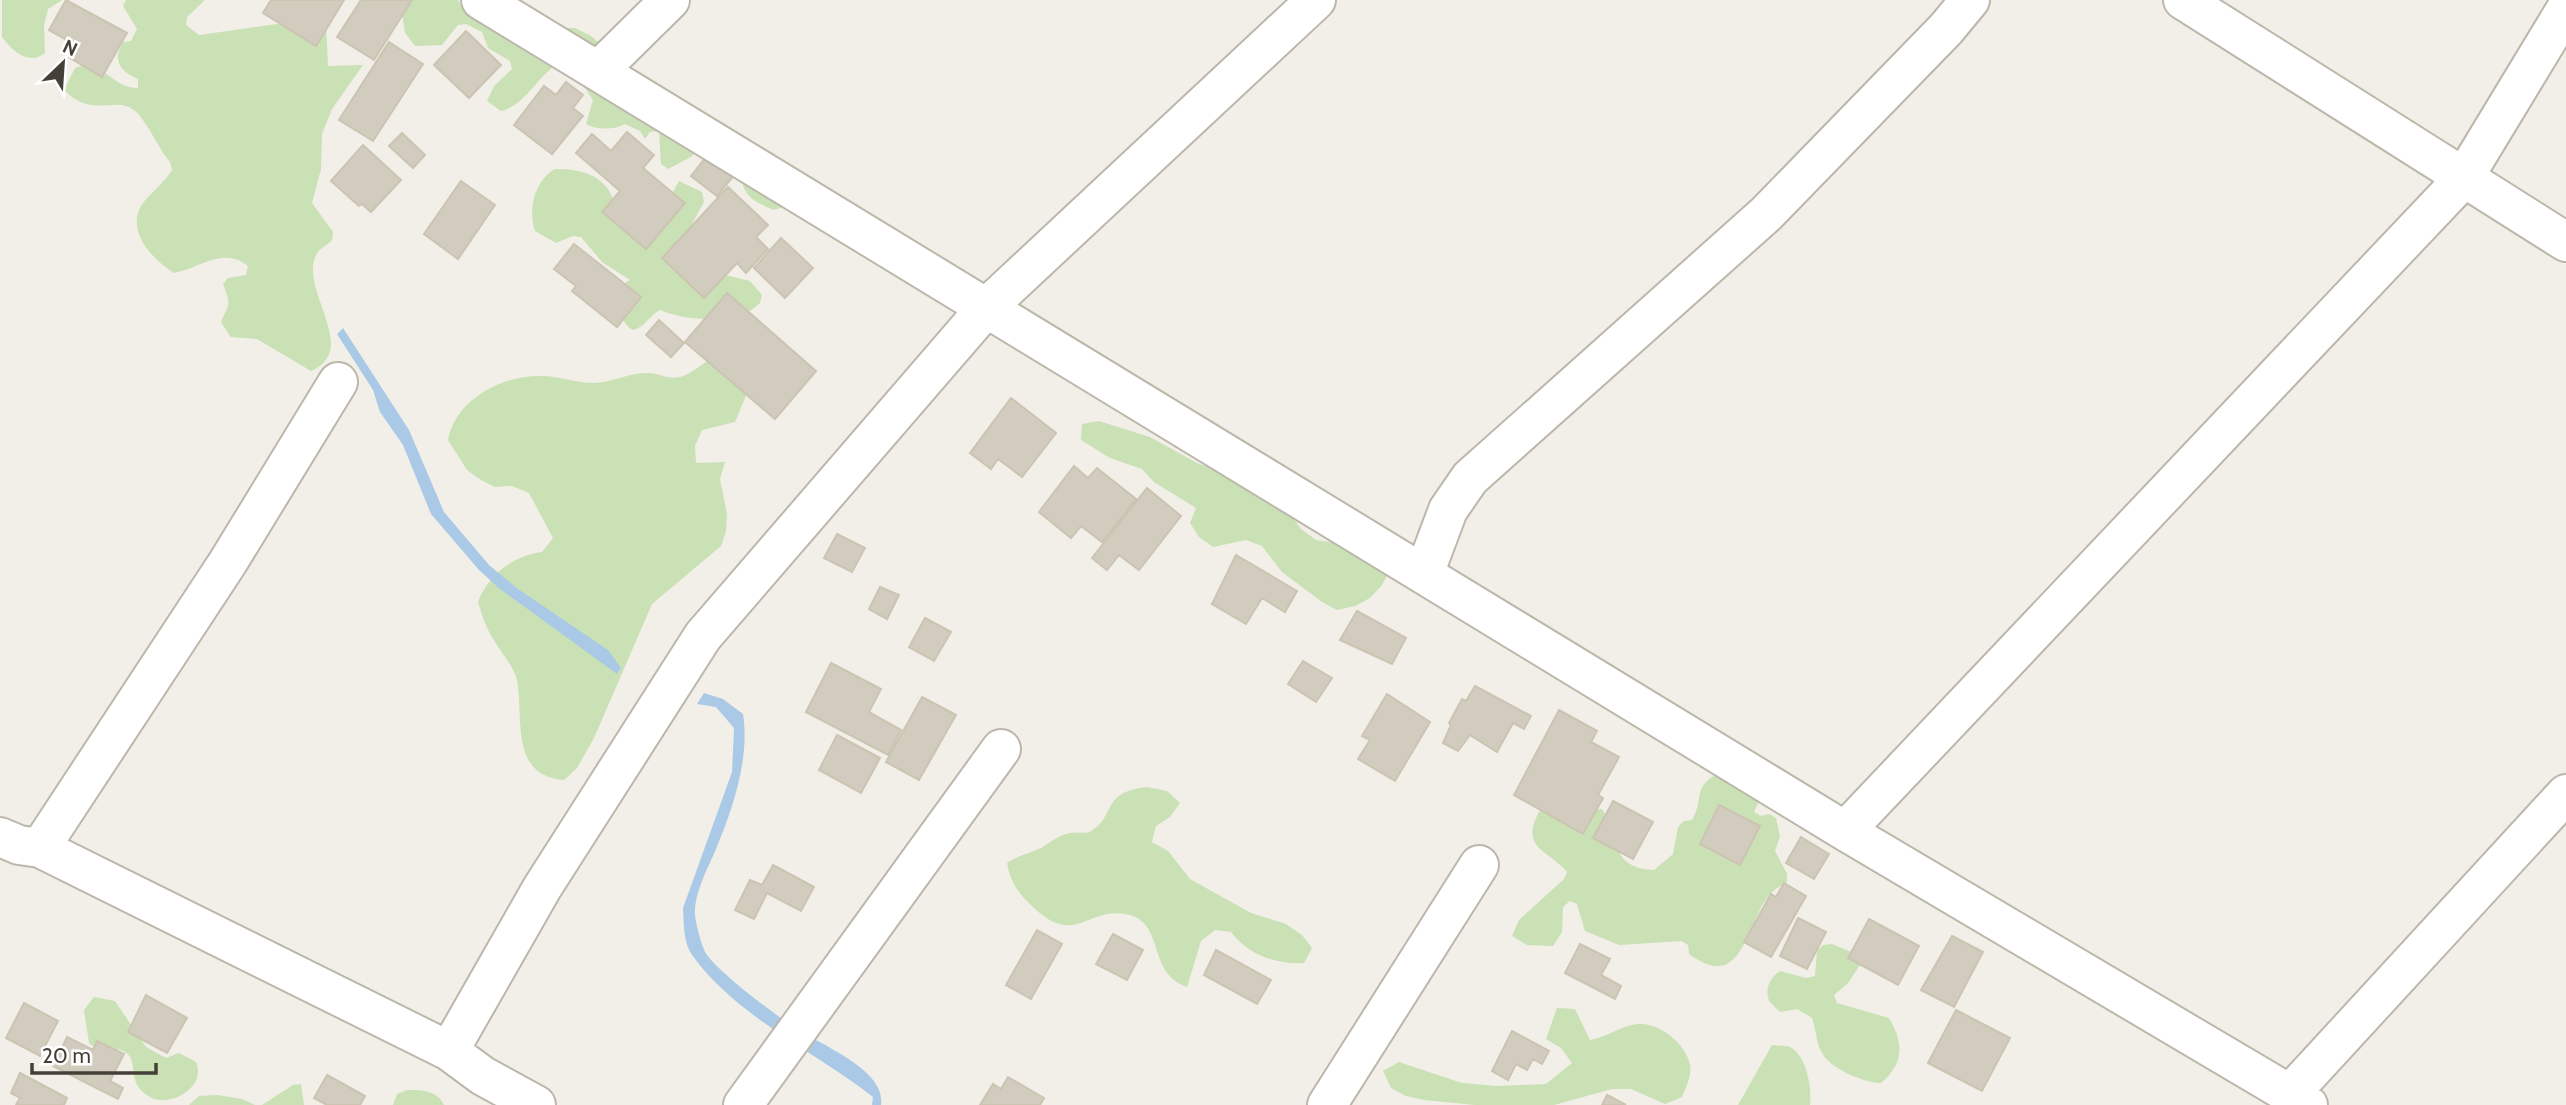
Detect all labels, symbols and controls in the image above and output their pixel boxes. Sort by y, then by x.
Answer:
north arrow [28,28,98,98]
text: N [59,35,81,61]
scale bar [32,1032,156,1076]
text: 20 m [42,1043,91,1068]

